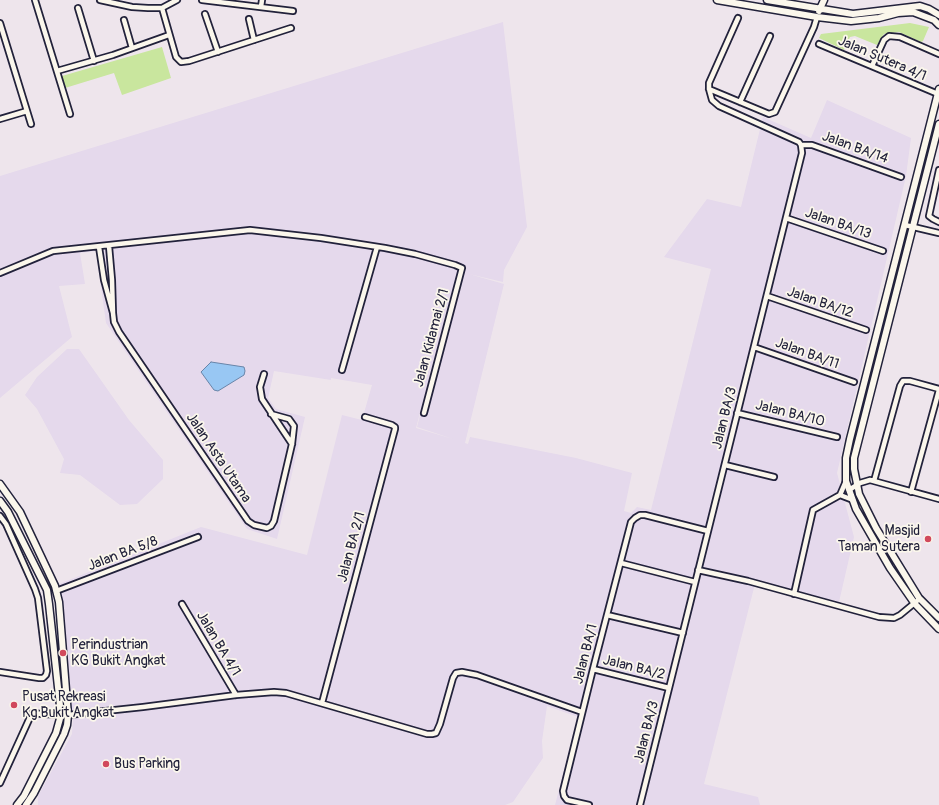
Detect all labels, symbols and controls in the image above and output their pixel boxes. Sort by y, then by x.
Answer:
street label: Jalan Sutera 4/1 [835,33,929,85]
street label: Jalan BA/14 [820,128,890,168]
street label: Jalan BA/13 [803,205,873,243]
street label: Jalan BA/12 [785,284,855,322]
street label: Jalan Kidamai 2/1 [411,287,453,389]
street label: Jalan BA/11 [773,335,841,373]
street label: Jalan BA/3 [709,385,741,451]
street label: Jalan BA/10 [754,397,826,431]
street label: Jalan Asta Utama [182,410,254,506]
street label: Jalan BA 2/1 [335,510,369,584]
place label: Masjid Taman Sutera [838,523,920,556]
street label: Jalan BA 5/8 [86,533,160,575]
marker: Masjid Taman Sutera [923,534,933,544]
street label: Jalan BA 4/1 [192,609,244,679]
street label: Jalan BA/1 [570,622,602,686]
place label: Perindustrian KG Bukit Angkat [71,637,165,670]
marker: Perindustrian KG Bukit Angkat [58,648,68,658]
street label: Jalan BA/2 [601,652,667,684]
place label: Pusat Rekreasi Kg Bukit Angkat [22,689,114,722]
street label: Jalan BA/3 [631,699,663,765]
marker: Pusat Rekreasi Kg Bukit Angkat [9,700,19,710]
place label: Bus Parking [114,756,180,772]
marker: Bus Parking [101,759,111,769]

